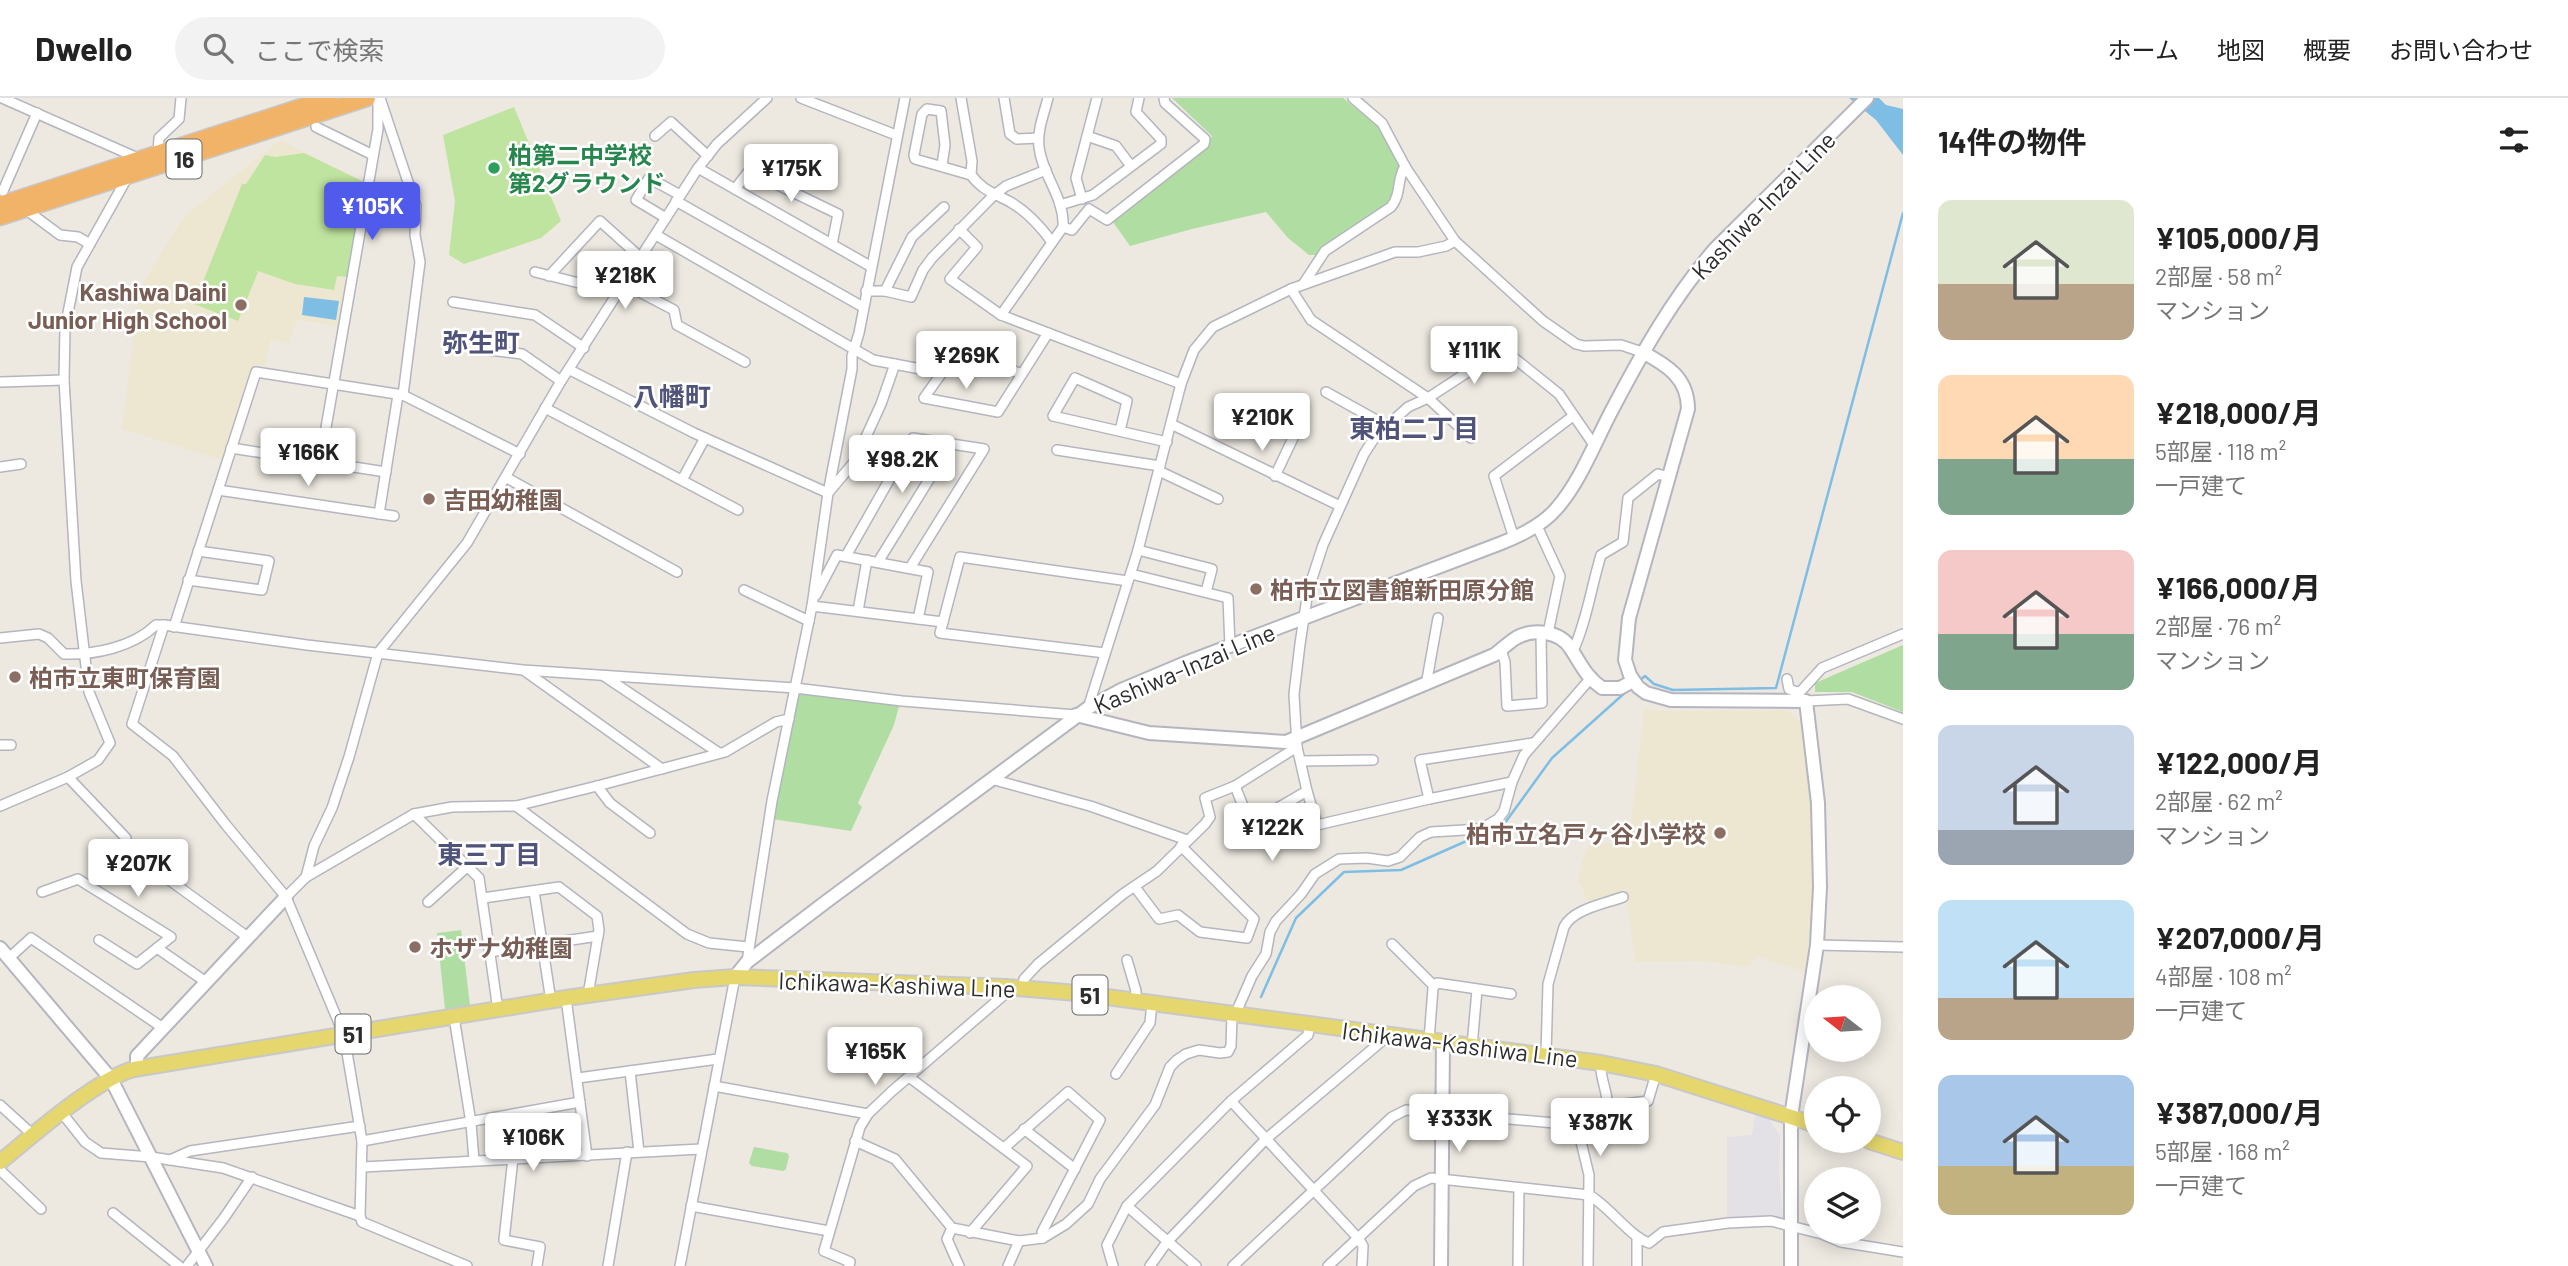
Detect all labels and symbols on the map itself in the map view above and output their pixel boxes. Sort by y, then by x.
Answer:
street label: Kashiwa-Inzai Line [1685,125,1841,285]
road number: 16 [166,139,202,178]
place label: 柏第二中学校 第2グラウンド [508,140,665,197]
pin: ¥175K [742,144,840,204]
marker: 柏第二中学校 第2グラウンド [486,160,502,176]
pin: ¥105K [323,183,421,242]
pin: ¥218K [576,252,674,311]
place label: Kashiwa Daini Junior High School [28,277,227,334]
marker: Kashiwa Daini Junior High School [233,297,249,313]
district label: 弥生町 [442,326,520,357]
pin: ¥111K [1425,327,1523,386]
pin: ¥269K [917,331,1015,391]
district label: 八幡町 [633,380,711,411]
pin: ¥210K [1213,394,1311,453]
district label: 東柏二丁目 [1349,412,1479,443]
pin: ¥166K [259,428,357,488]
pin: ¥98.2K [845,436,959,495]
place label: 吉田幼稚園 [443,485,563,514]
marker: 吉田幼稚園 [421,491,437,507]
place label: 柏市立図書館新田原分館 [1270,575,1534,604]
marker: 柏市立図書館新田原分館 [1248,581,1264,597]
street label: Kashiwa-Inzai Line [1089,617,1279,719]
place label: 柏市立東町保育園 [29,663,221,692]
marker: 柏市立東町保育園 [7,669,23,685]
pin: ¥122K [1223,804,1321,863]
place label: 柏市立名戸ヶ谷小学校 [1466,819,1706,848]
marker: 柏市立名戸ヶ谷小学校 [1712,825,1728,841]
district label: 東三丁目 [437,838,541,869]
pin: ¥207K [89,840,187,899]
place label: ホザナ幼稚園 [429,933,573,962]
marker: ホザナ幼稚園 [407,939,423,955]
street label: Ichikawa-Kashiwa Line [778,965,1016,1003]
road number: 51 [1072,975,1108,1014]
north arrow [1804,985,1881,1062]
road number: 51 [336,1015,370,1054]
street label: Ichikawa-Kashiwa Line [1340,1015,1580,1073]
pin: ¥165K [826,1028,924,1087]
pin: ¥333K [1410,1094,1508,1154]
pin: ¥387K [1551,1098,1649,1158]
pin: ¥106K [484,1114,582,1173]

